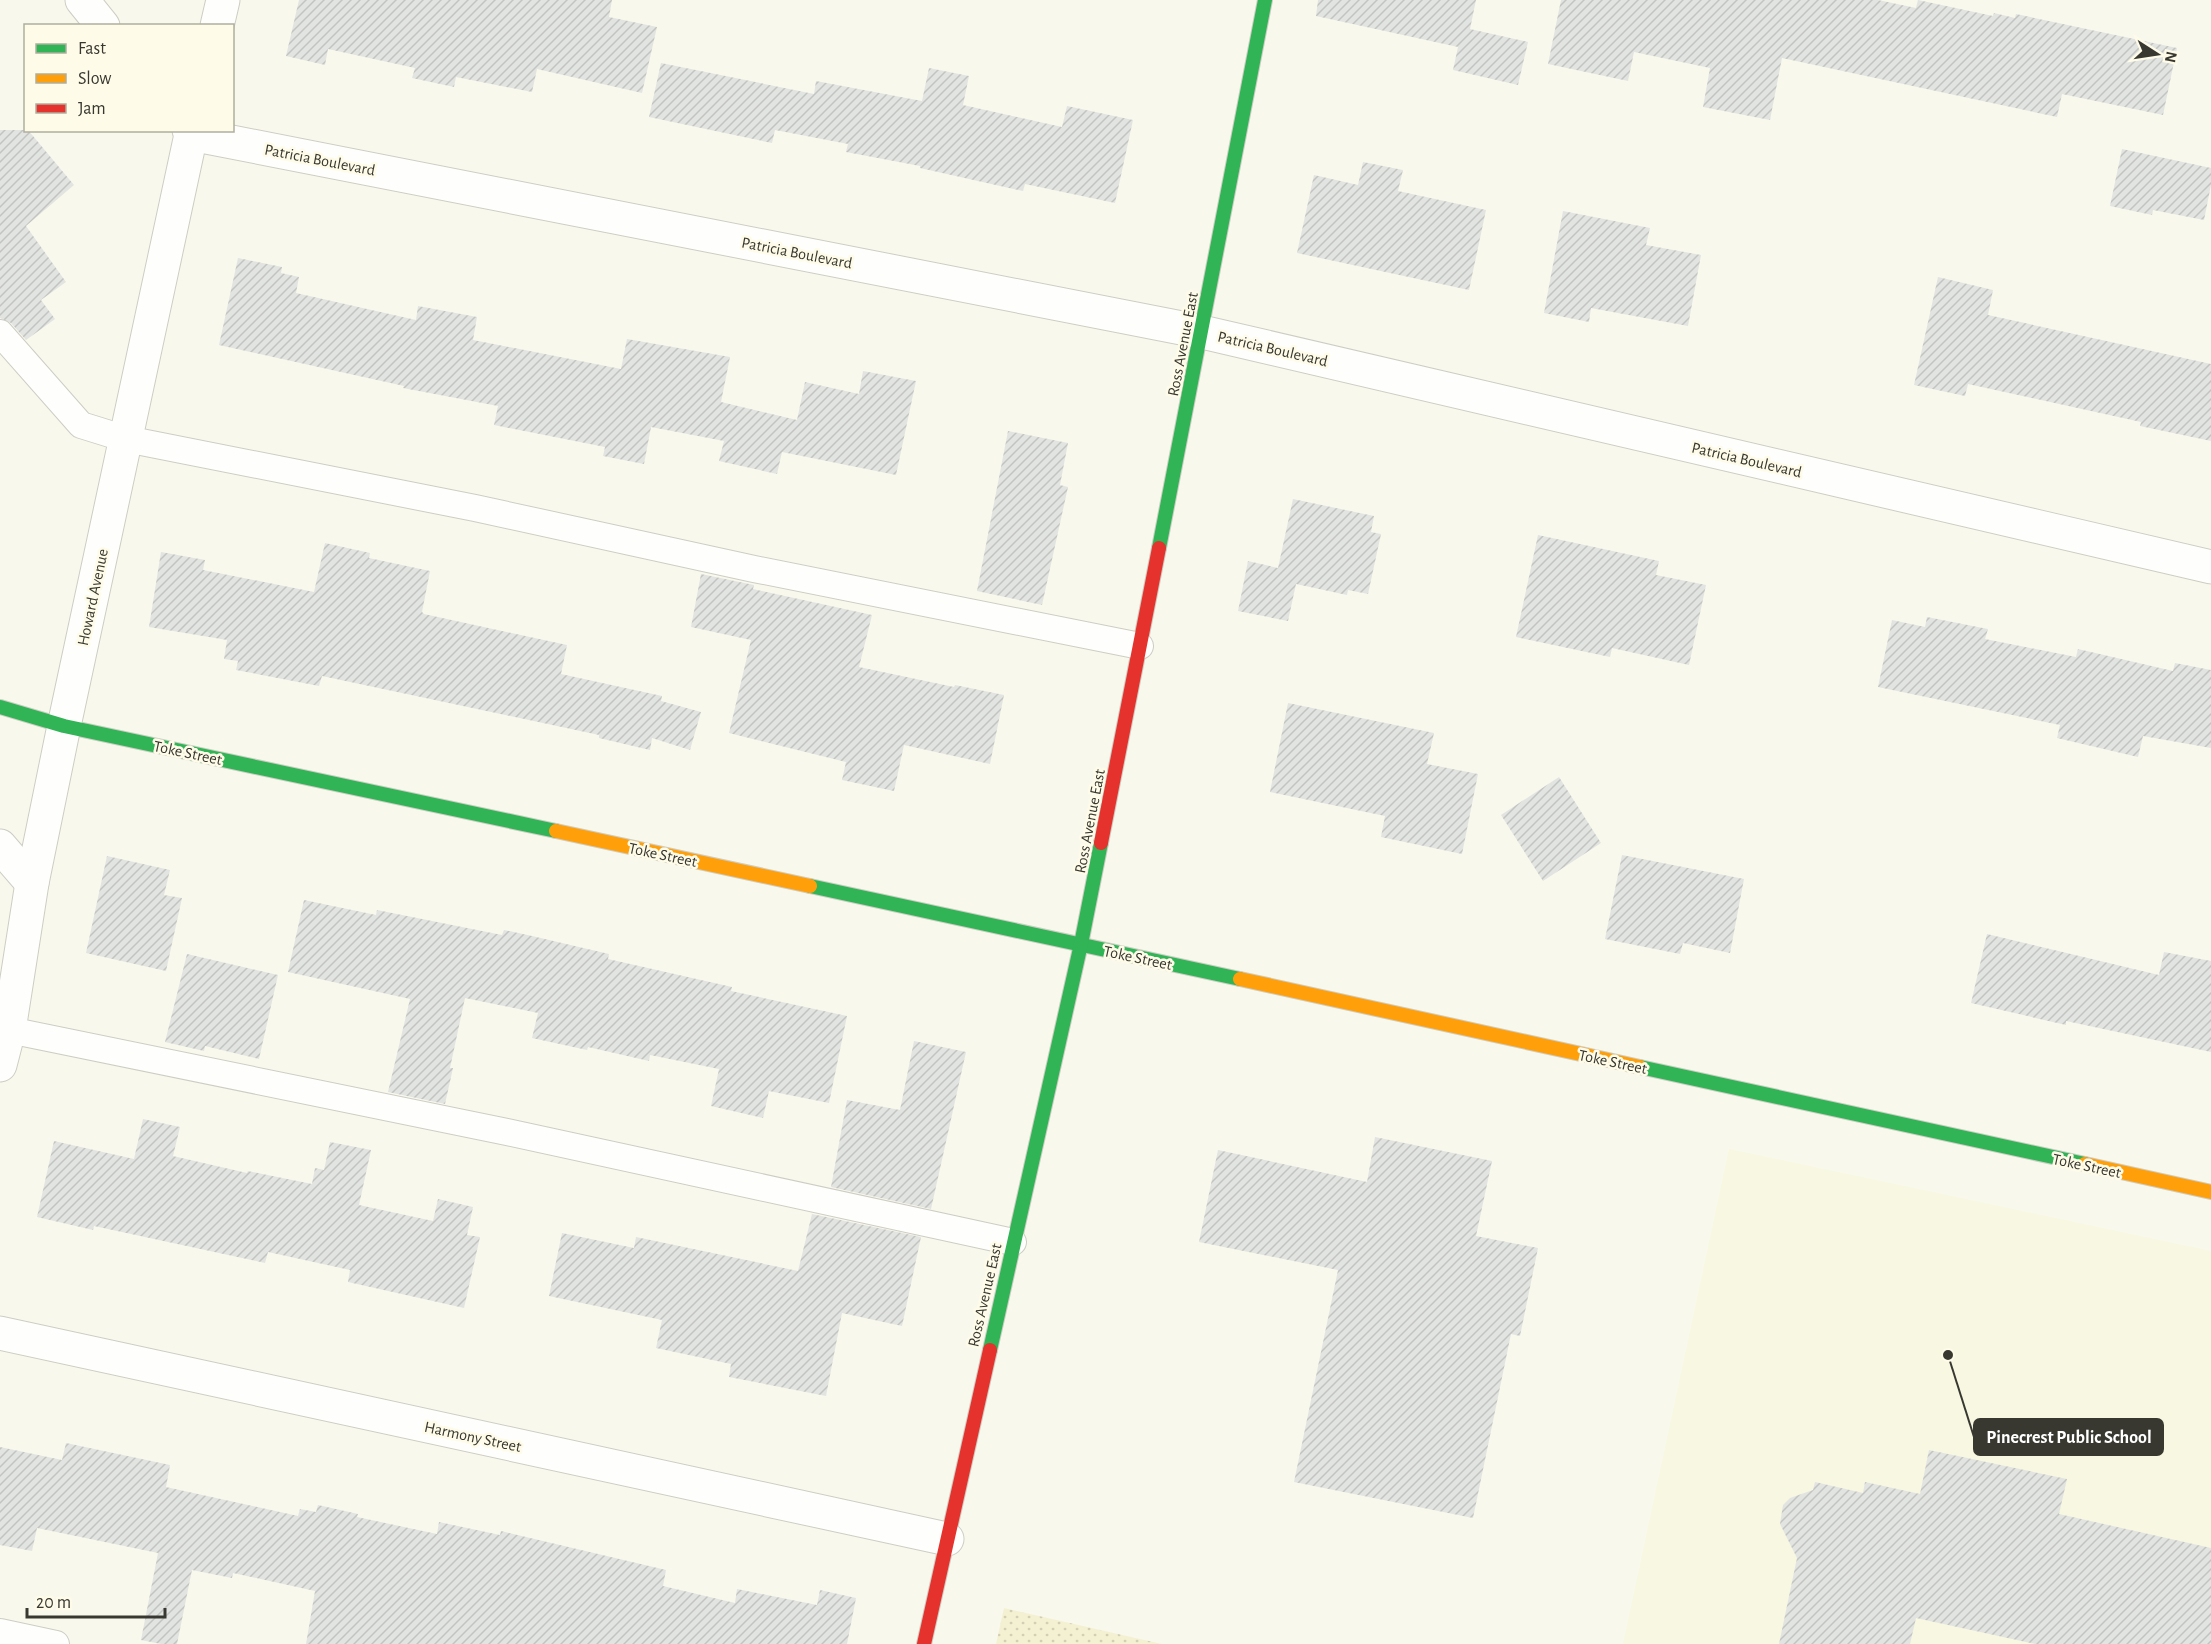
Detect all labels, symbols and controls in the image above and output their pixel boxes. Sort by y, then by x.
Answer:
legend [24,24,234,132]
north arrow [2127,24,2187,84]
text: Fast [78,40,106,58]
text: N [2162,50,2180,64]
text: Slow [78,70,111,88]
text: Jam [78,100,106,118]
street label: Patricia Boulevard [263,141,377,179]
street label: Patricia Boulevard [740,234,854,272]
street label: Ross Avenue East [1165,291,1201,398]
street label: Patricia Boulevard [1216,329,1329,369]
street label: Patricia Boulevard [1690,440,1803,480]
street label: Howard Avenue [75,547,111,647]
street label: Toke Street [152,738,223,768]
street label: Ross Avenue East [1072,768,1108,875]
street label: Toke Street [627,840,698,870]
street label: Toke Street [1102,943,1173,973]
street label: Toke Street [1577,1047,1648,1077]
street label: Toke Street [2051,1151,2122,1181]
street label: Ross Avenue East [965,1242,1005,1349]
street label: Harmony Street [423,1419,523,1456]
callout: Pinecrest Public School [1974,1419,2163,1455]
text: Pinecrest Public School [1986,1429,2152,1447]
scale bar [27,1581,165,1619]
text: 20 m [36,1594,71,1612]

